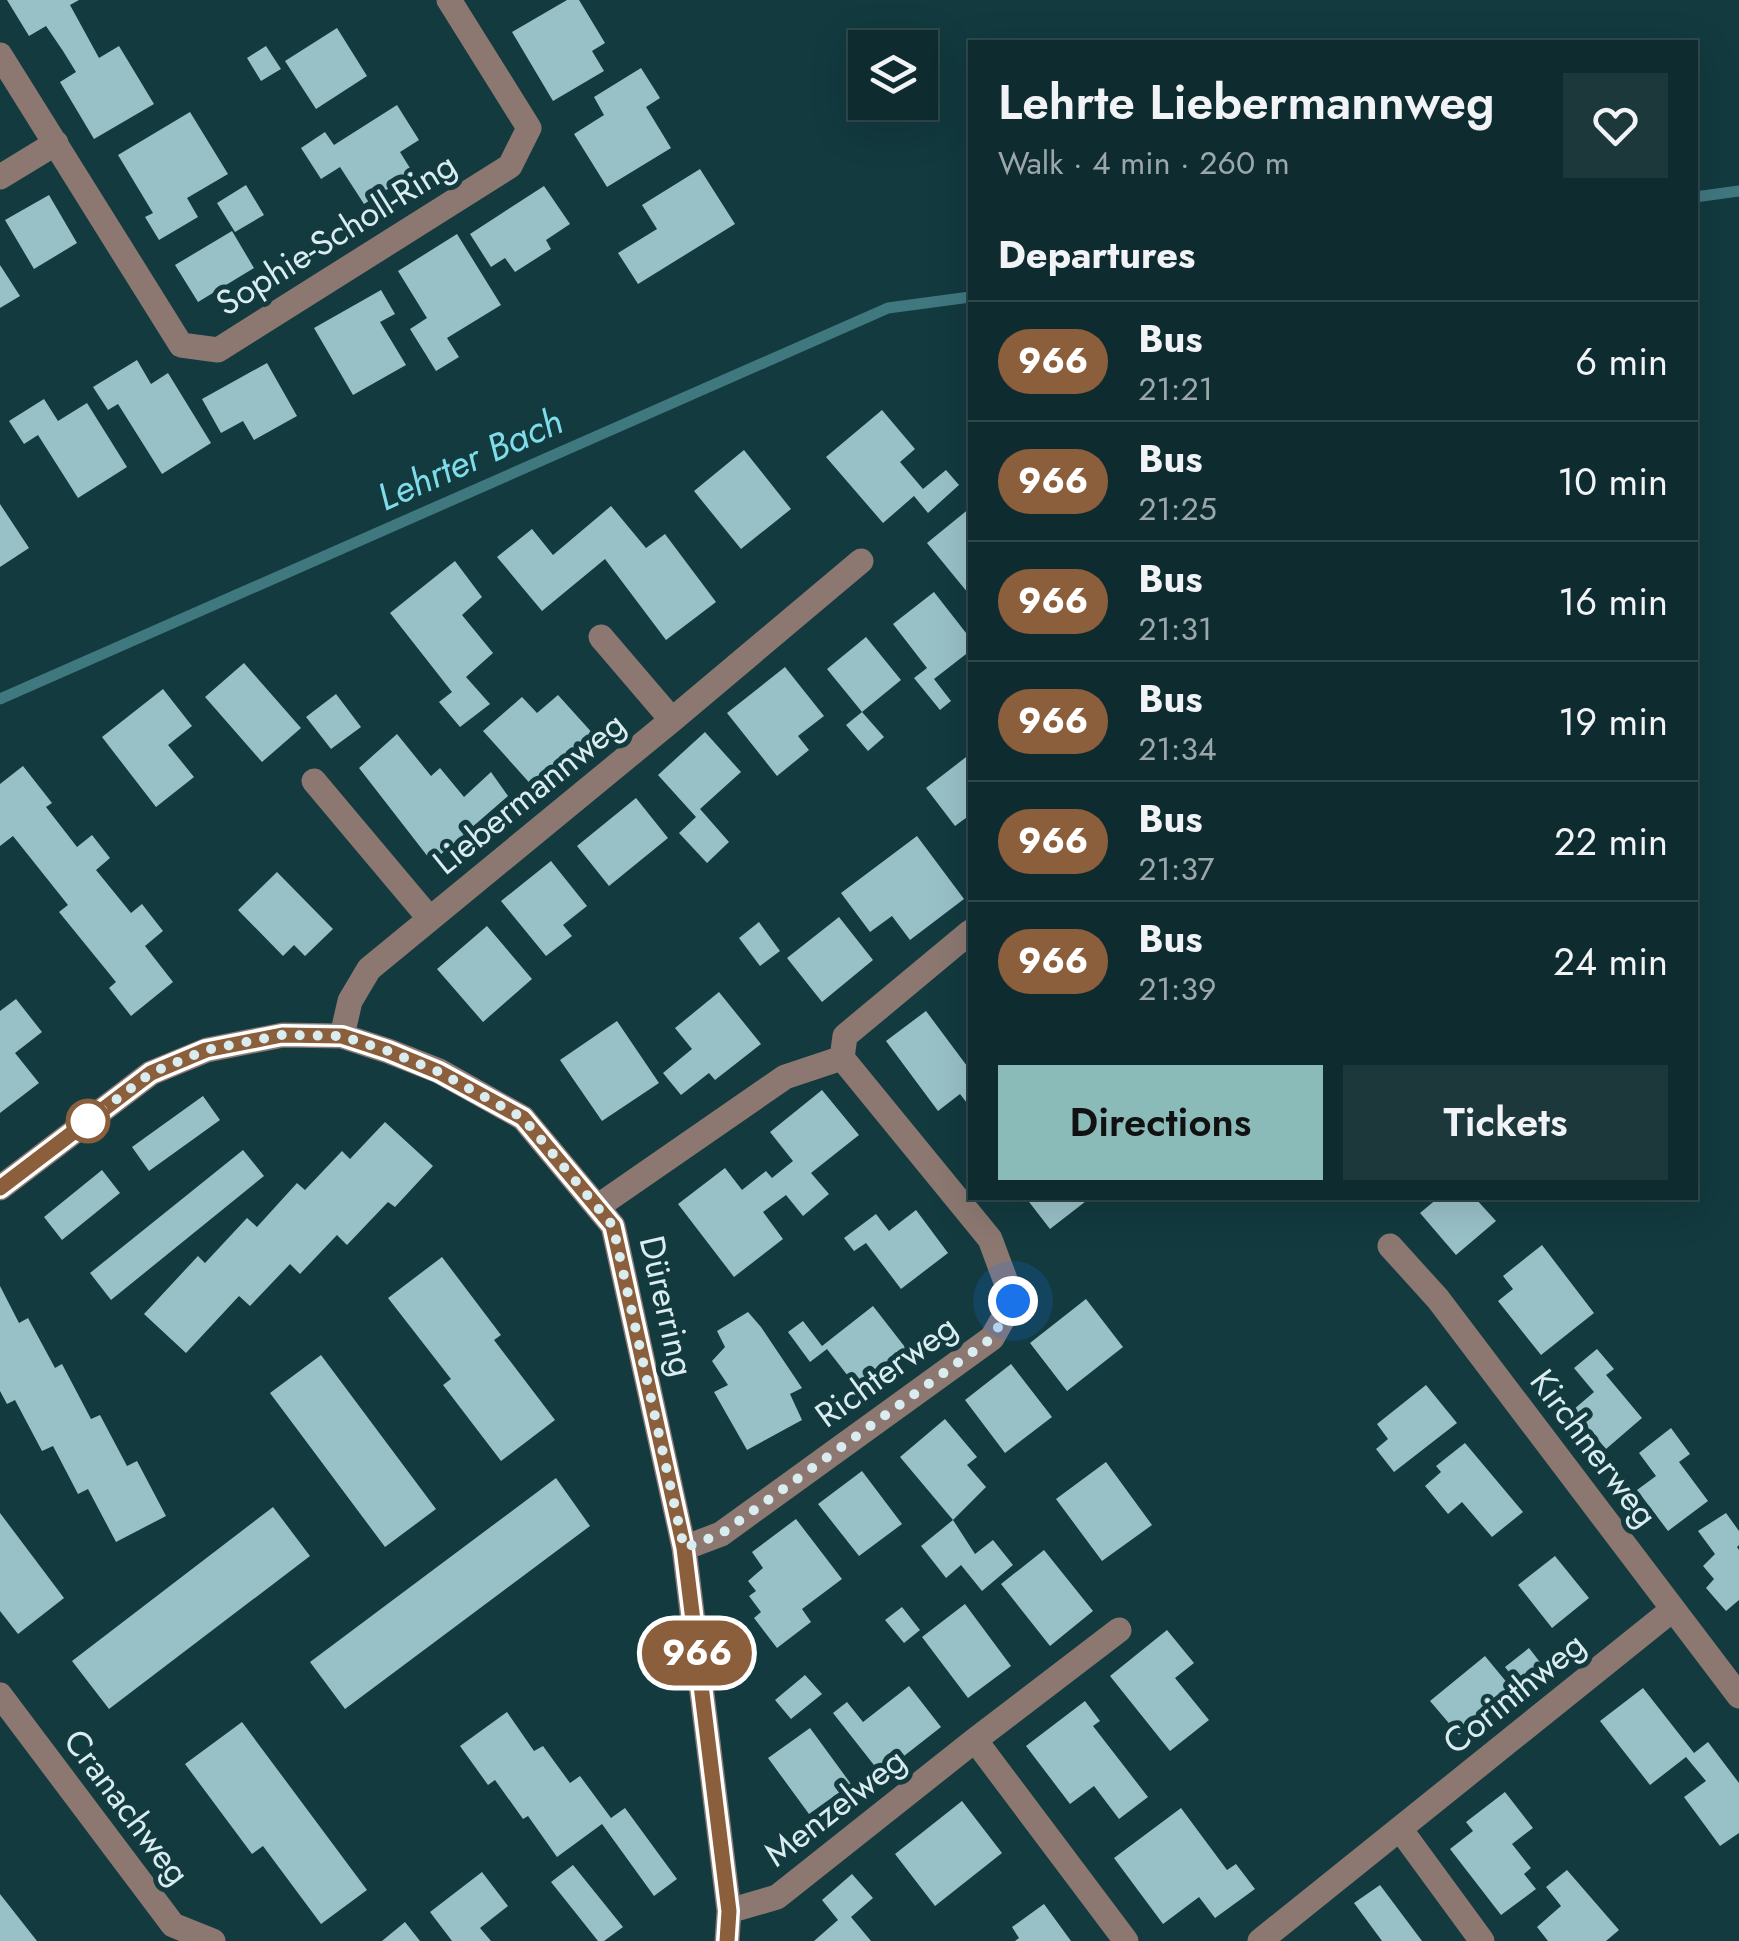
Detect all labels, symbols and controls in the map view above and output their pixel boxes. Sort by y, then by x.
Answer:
map controls [848,30,938,120]
button: layers [848,30,938,120]
text: Lehrte Liebermannweg [998,68,1495,137]
button: heart [1563,73,1668,178]
street label: Sophie-Scholl-Ring [206,140,466,328]
text: Walk · 4 min · 260 m [998,140,1290,186]
text: Departures [998,227,1195,282]
text: Bus [1138,311,1203,366]
text: 6 min [1575,334,1668,389]
text: 966 [1018,336,1088,386]
text: 21:21 [1138,366,1213,412]
water label: Lehrter Bach [368,393,571,524]
text: Bus [1138,431,1203,486]
text: 10 min [1557,454,1668,509]
text: 966 [1018,456,1088,506]
text: 21:25 [1138,486,1217,532]
text: Bus [1138,551,1203,606]
text: 16 min [1558,574,1668,629]
text: 966 [1018,576,1088,626]
text: 21:31 [1138,606,1212,652]
text: Bus [1138,671,1203,726]
text: 19 min [1558,694,1668,749]
text: 966 [1018,696,1088,746]
street label: Liebermannweg [422,700,636,886]
text: 21:34 [1138,726,1217,772]
text: Bus [1138,791,1203,846]
text: 22 min [1554,814,1668,869]
text: 966 [1018,816,1088,866]
text: 21:37 [1138,846,1214,892]
text: Bus [1138,911,1203,966]
text: 24 min [1553,934,1668,989]
text: 966 [1018,936,1088,986]
text: 21:39 [1138,966,1216,1012]
button: Directions [998,1065,1323,1180]
button: Tickets [1343,1065,1668,1180]
unlabelled marker [67,1100,109,1142]
street label: Dürerring [627,1231,707,1381]
your location [988,1276,1038,1326]
street label: Richterweg [805,1302,967,1440]
street label: Kirchnerweg [1518,1359,1670,1537]
line badge: 966 [640,1620,754,1686]
street label: Corinthweg [1432,1620,1596,1766]
text: 966 [662,1628,732,1678]
street label: Cranachweg [52,1718,202,1896]
street label: Menzelweg [754,1736,916,1878]

